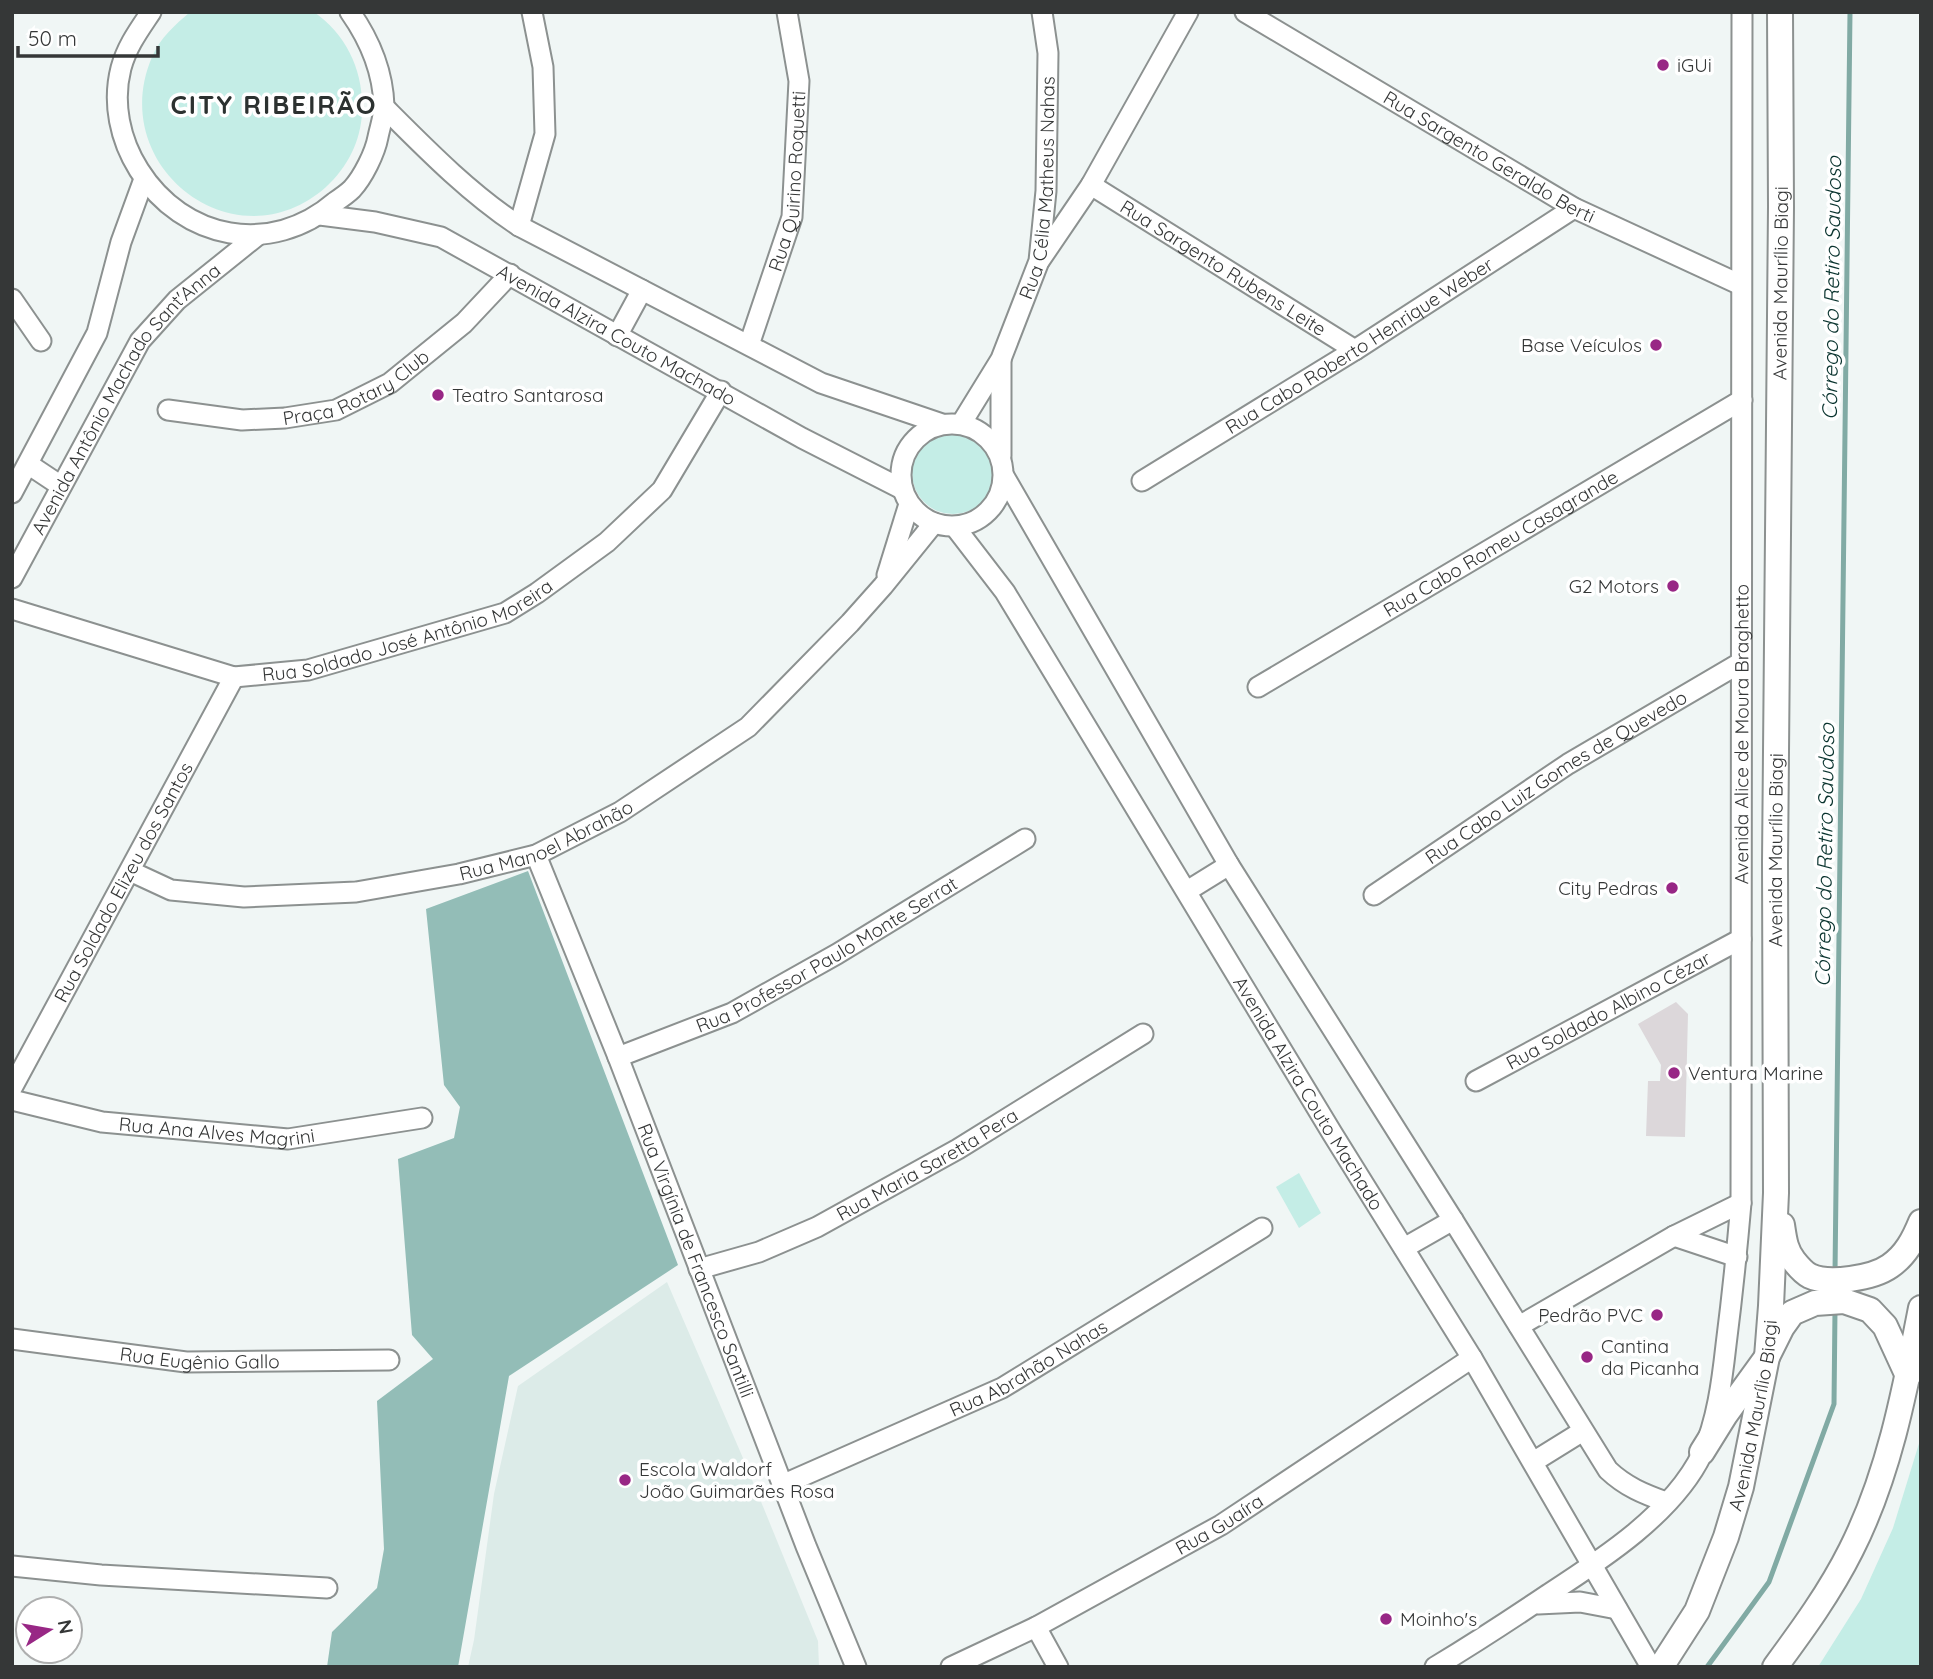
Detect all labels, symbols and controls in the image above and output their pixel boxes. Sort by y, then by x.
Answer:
scale bar [18,14,158,58]
text: 50 m [28,25,77,51]
place label: iGUi [1677,53,1712,77]
marker: iGUi [1655,57,1671,73]
street label: Rua Célia Matheus Nahas [1013,76,1060,303]
street label: Rua Sargento Geraldo Berti [1379,85,1599,228]
district label: CITY RIBEIRÃO [170,88,378,121]
street label: Rua Quirino Roquetti [763,90,810,274]
water label: Córrego do Retiro Saudoso [1816,155,1846,420]
street label: Avenida Maurílio Biagi [1767,186,1793,380]
street label: Rua Sargento Rubens Leite [1116,194,1331,341]
street label: Rua Cabo Roberto Henrique Weber [1221,251,1498,439]
street label: Avenida Antônio Machado Sant'Anna [26,258,225,539]
street label: Avenida Alzira Couto Machado [493,259,740,411]
place label: Base Veículos [1521,333,1642,357]
marker: Base Veículos [1648,337,1664,353]
street label: Praça Rotary Club [281,344,434,430]
place label: Teatro Santarosa [452,383,604,407]
marker: Teatro Santarosa [430,387,446,403]
street label: Rua Cabo Romeu Casagrande [1379,464,1622,622]
street label: Rua Soldado José Antônio Moreira [261,574,557,686]
place label: G2 Motors [1569,574,1659,598]
marker: G2 Motors [1665,578,1681,594]
street label: Avenida Alice de Moura Braghetto [1729,584,1754,884]
street label: Rua Cabo Luiz Gomes de Quevedo [1420,685,1691,869]
water label: Córrego do Retiro Saudoso [1809,722,1839,987]
street label: Avenida Maurílio Biagi [1763,753,1788,947]
street label: Rua Soldado Elizeu dos Santos [49,758,198,1006]
street label: Rua Manoel Abrahão [457,795,638,885]
street label: Rua Professor Paulo Monte Serrat [692,871,962,1038]
place label: City Pedras [1558,876,1658,900]
marker: City Pedras [1664,880,1680,896]
street label: Rua Soldado Albino Cézar [1502,945,1715,1075]
street label: Avenida Alzira Couto Machado [1228,972,1389,1215]
place label: Ventura Marine [1688,1061,1823,1085]
marker: Ventura Marine [1666,1065,1682,1081]
street label: Rua Maria Saretta Pera [832,1103,1022,1226]
street label: Rua Ana Alves Magrini [118,1112,316,1151]
street label: Rua Virgínia de Francesco Santilli [633,1120,760,1401]
place label: Pedrão PVC [1538,1303,1643,1327]
marker: Pedrão PVC [1649,1307,1665,1323]
street label: Rua Abrahão Nahas [945,1314,1112,1422]
street label: Avenida Maurílio Biagi [1723,1319,1782,1514]
place label: Cantina da Picanha [1601,1334,1699,1380]
street label: Rua Eugênio Gallo [118,1341,280,1374]
marker: Cantina da Picanha [1579,1349,1595,1365]
place label: Escola Waldorf João Guimarães Rosa [639,1457,835,1503]
marker: Escola Waldorf João Guimarães Rosa [617,1472,633,1488]
street label: Rua Guaíra [1171,1488,1268,1560]
north arrow [14,1595,84,1665]
place label: Moinho's [1400,1607,1477,1631]
marker: Moinho's [1378,1611,1394,1627]
text: N [53,1618,79,1636]

